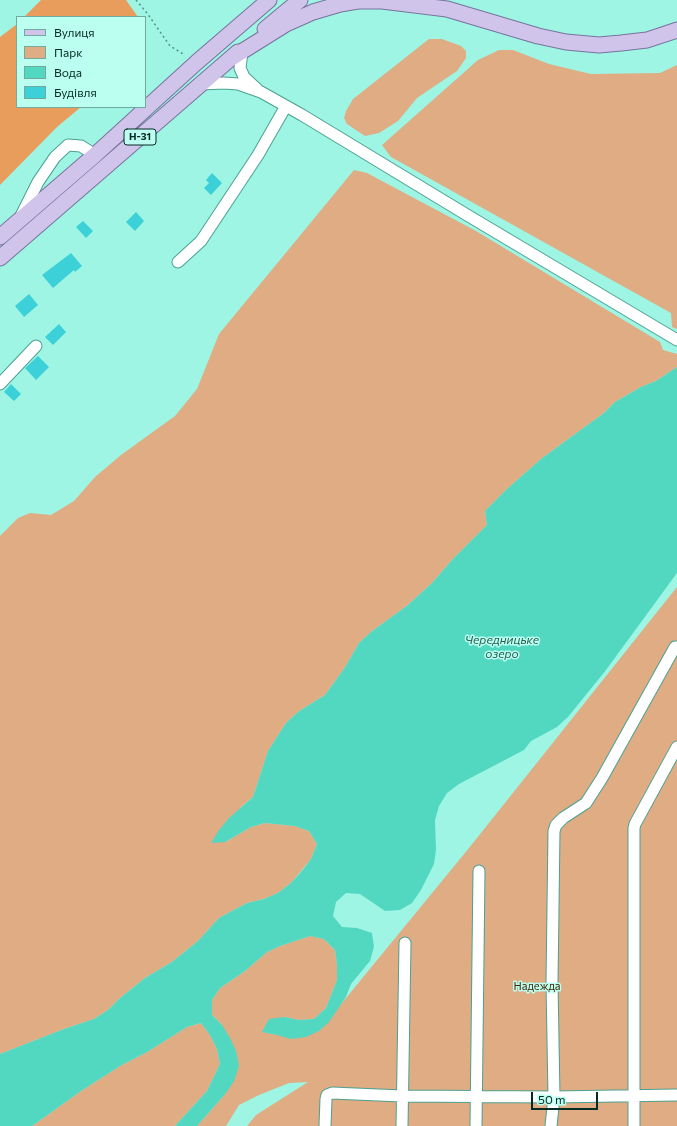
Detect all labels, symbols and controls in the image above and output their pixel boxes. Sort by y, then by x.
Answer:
legend [16,16,146,108]
text: Вулиця [54,25,95,39]
text: Парк [54,45,83,59]
text: Вода [54,65,82,79]
text: Будівля [54,85,97,99]
road number: Н-31 [124,129,156,145]
water label: Чередницьке озеро [465,633,539,661]
park label: Надежда [513,979,561,993]
scale bar [533,1084,600,1110]
text: 50 m [538,1092,566,1106]

